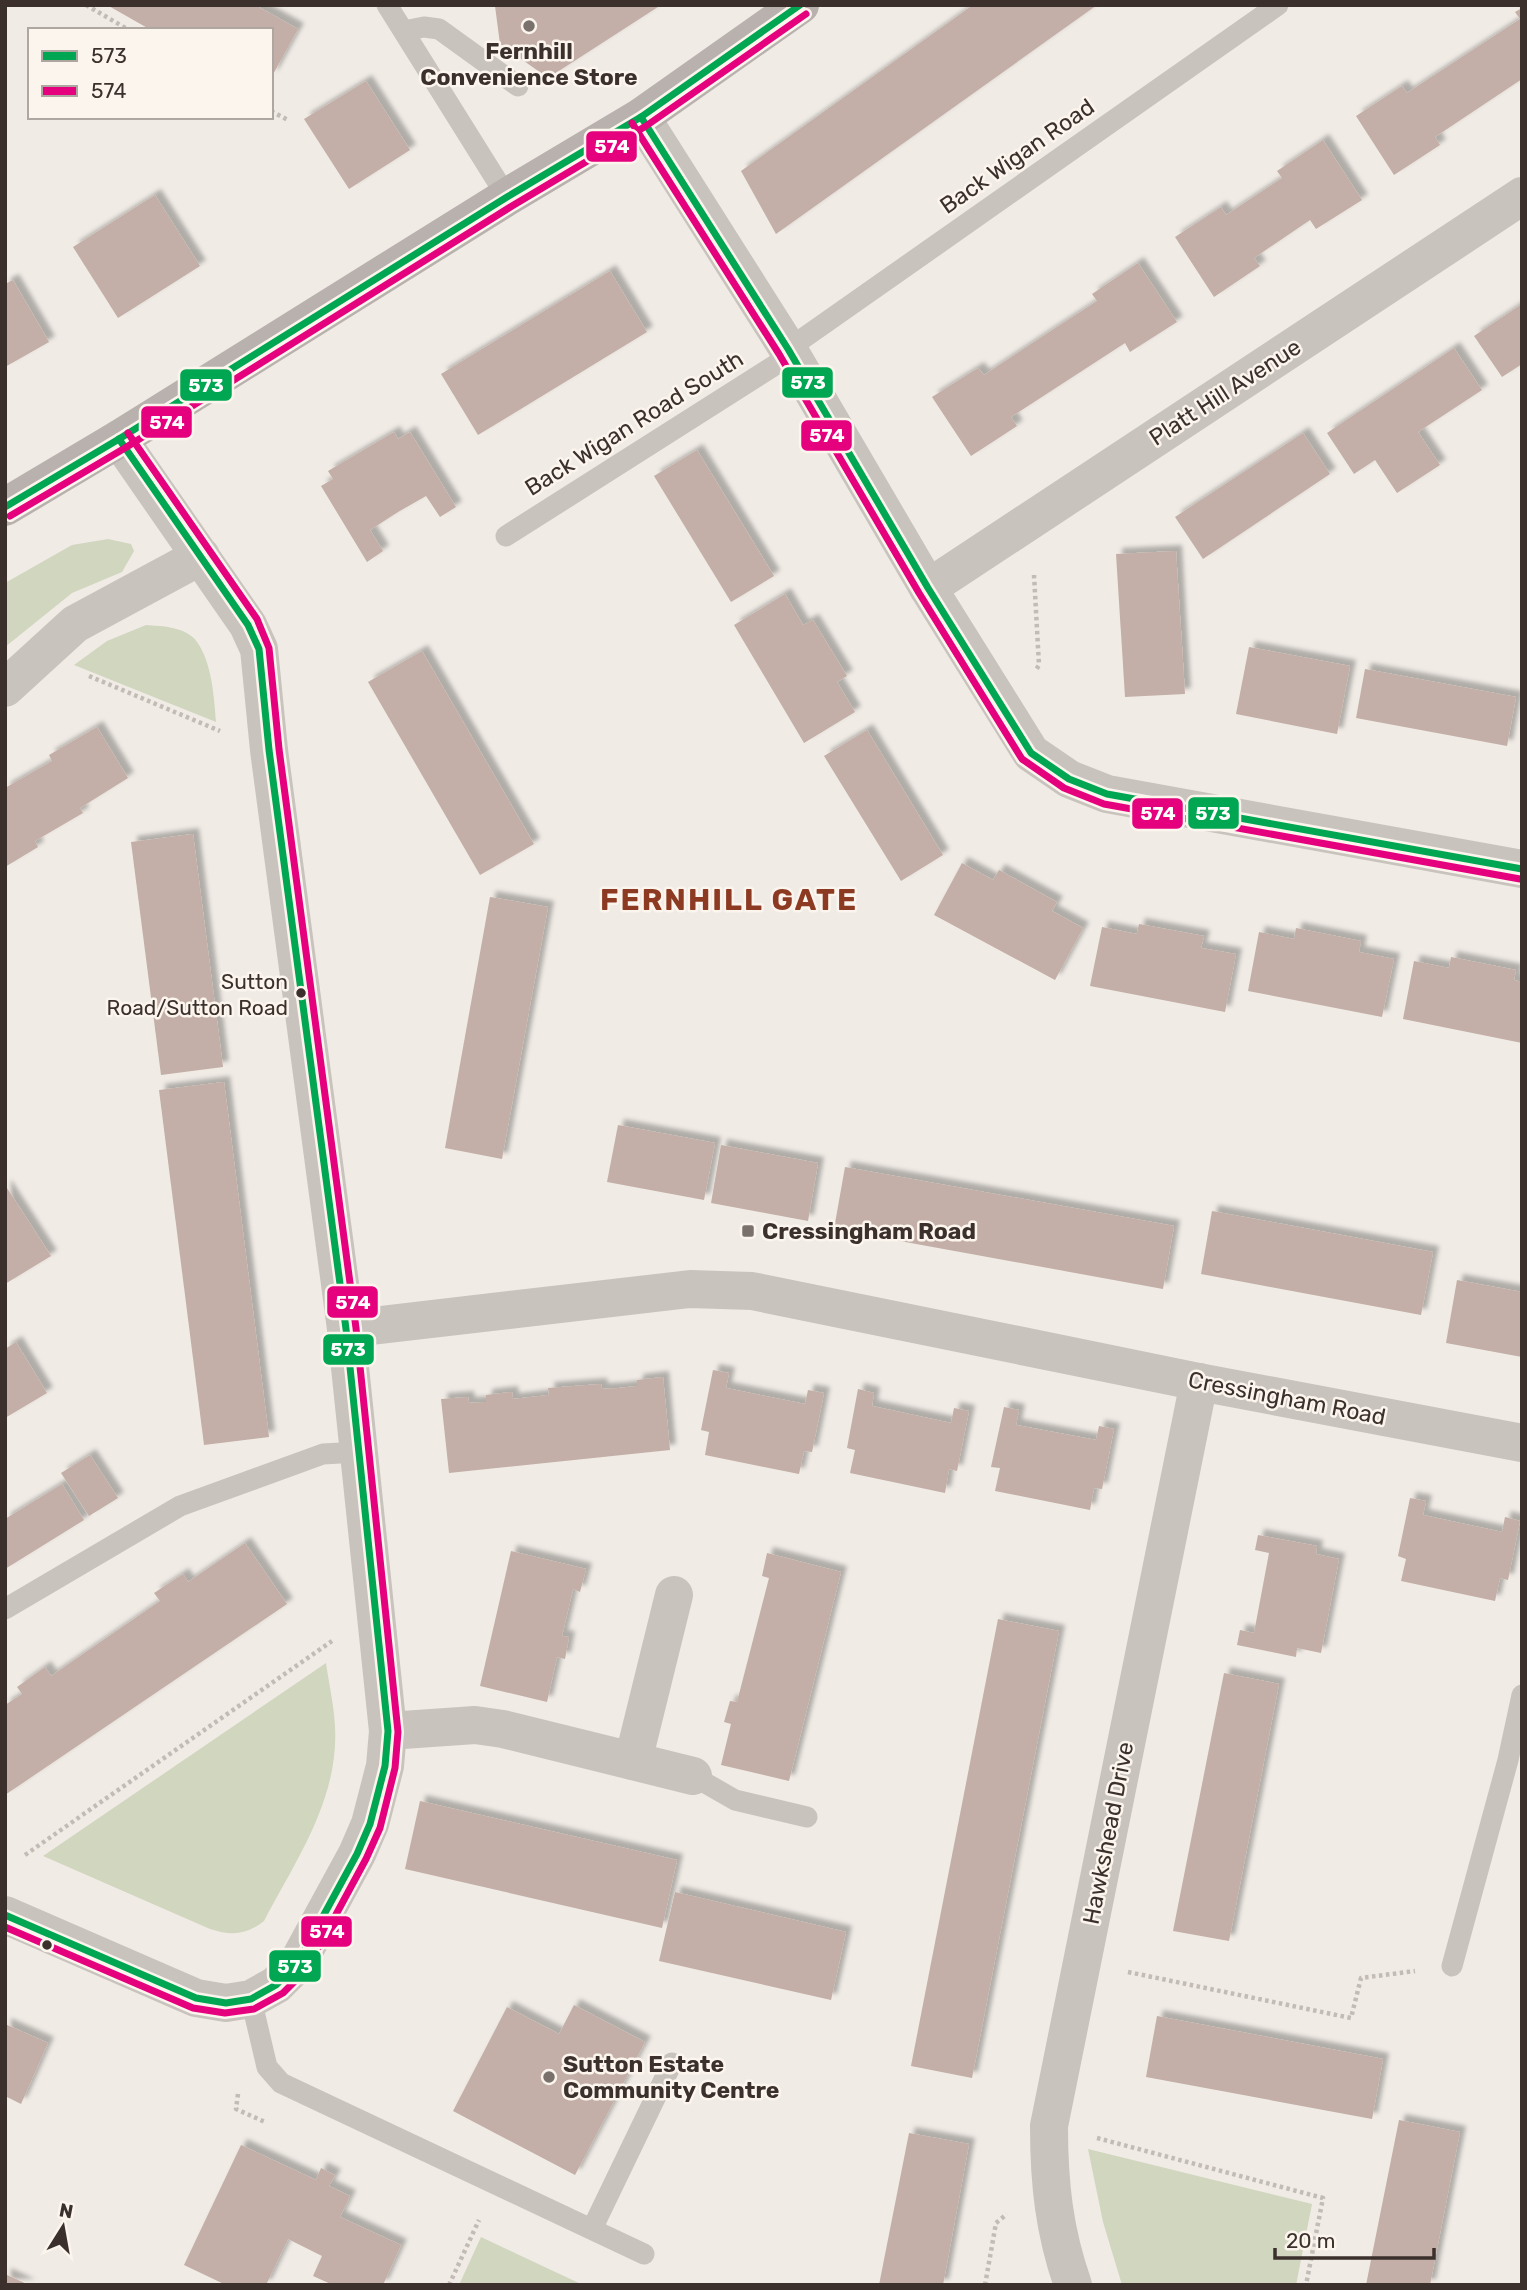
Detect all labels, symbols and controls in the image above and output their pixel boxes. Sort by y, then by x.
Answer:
marker: Fernhill Convenience Store [521,18,537,34]
legend [28,28,273,119]
place label: Fernhill Convenience Store [420,37,638,91]
text: 573 [91,43,127,68]
text: 574 [91,78,127,103]
street label: Back Wigan Road [934,92,1100,220]
line badge: 574 [585,130,638,163]
text: 574 [594,135,630,158]
street label: Platt Hill Avenue [1144,333,1306,451]
street label: Back Wigan Road South [520,344,748,502]
line badge: 573 [781,366,834,399]
line badge: 573 [179,368,233,402]
text: 573 [790,371,826,394]
text: 573 [188,374,224,397]
line badge: 574 [140,405,193,439]
text: 574 [149,411,185,434]
line badge: 574 [800,419,853,452]
text: 574 [809,424,845,447]
line badge: 573 [1187,796,1240,830]
line badge: 574 [1131,797,1184,830]
text: 574 [1140,802,1176,825]
text: 573 [1195,802,1231,825]
district label: FERNHILL GATE [600,882,858,918]
place label: Sutton Road/Sutton Road [107,969,288,1020]
marker: Sutton Road/Sutton Road [294,986,308,1000]
place label: Cressingham Road [762,1217,976,1245]
marker: Cressingham Road [740,1223,756,1239]
line badge: 574 [326,1285,379,1319]
text: 574 [335,1291,371,1314]
line badge: 573 [322,1333,375,1366]
text: 573 [330,1338,366,1361]
street label: Cressingham Road [1186,1365,1388,1431]
street label: Hawkshead Drive [1077,1739,1139,1927]
line badge: 574 [300,1915,353,1948]
text: 574 [309,1920,345,1943]
unlabelled marker [40,1938,54,1952]
line badge: 573 [268,1949,322,1983]
text: 573 [277,1955,313,1978]
place label: Sutton Estate Community Centre [563,2050,779,2104]
marker: Sutton Estate Community Centre [541,2069,557,2085]
north arrow [28,2192,98,2262]
text: N [57,2198,75,2223]
scale bar [1275,2216,1434,2260]
text: 20 m [1286,2228,1335,2253]

